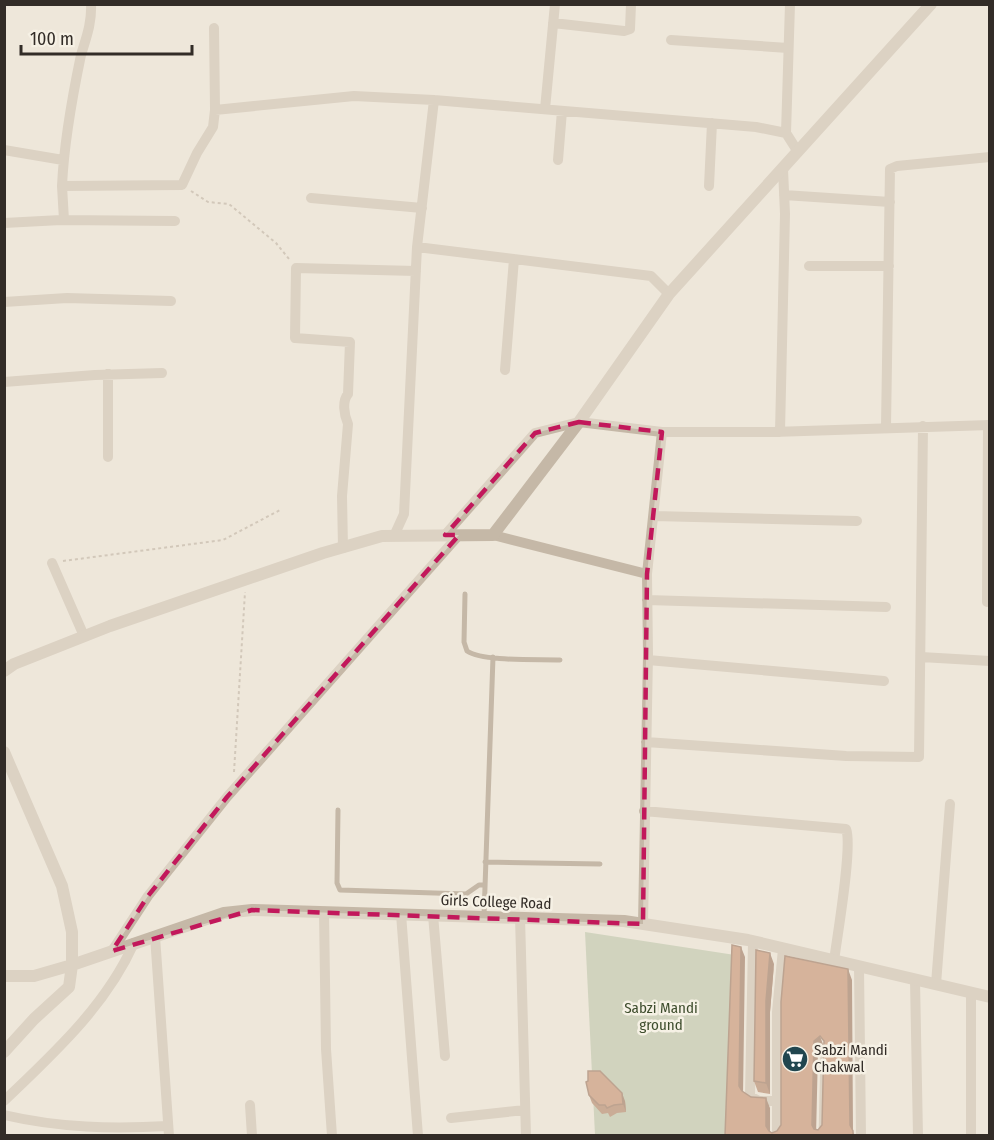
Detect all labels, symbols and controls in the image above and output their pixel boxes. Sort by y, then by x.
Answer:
scale bar [21,18,192,56]
text: 100 m [30,28,74,50]
street label: Girls College Road [440,891,552,913]
park label: Sabzi Mandi ground [624,999,698,1034]
place label: Sabzi Mandi Chakwal [814,1041,888,1076]
supermarket icon: Sabzi Mandi Chakwal [780,1044,810,1074]

